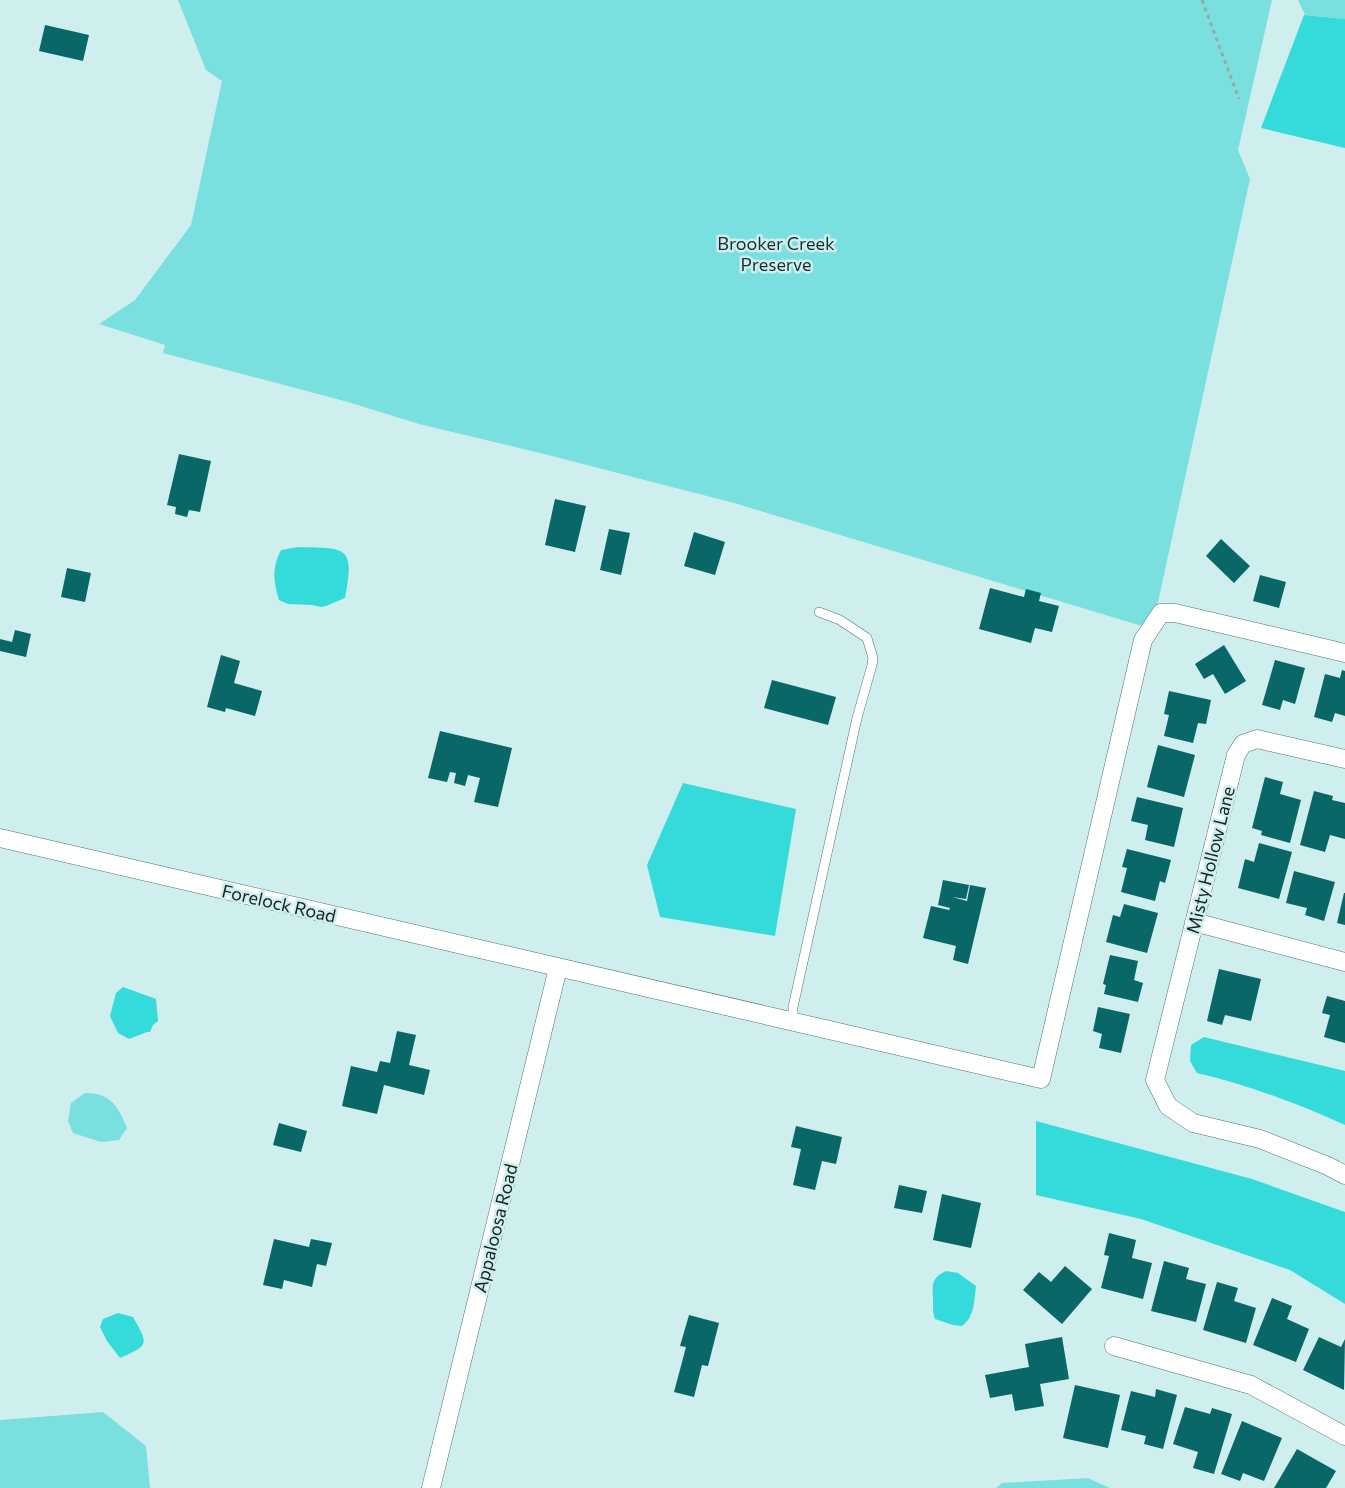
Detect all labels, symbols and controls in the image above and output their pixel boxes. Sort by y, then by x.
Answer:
park label: Brooker Creek Preserve [717,232,835,275]
street label: Misty Hollow Lane [1181,784,1239,936]
street label: Forelock Road [220,879,338,927]
street label: Appaloosa Road [468,1161,522,1295]

